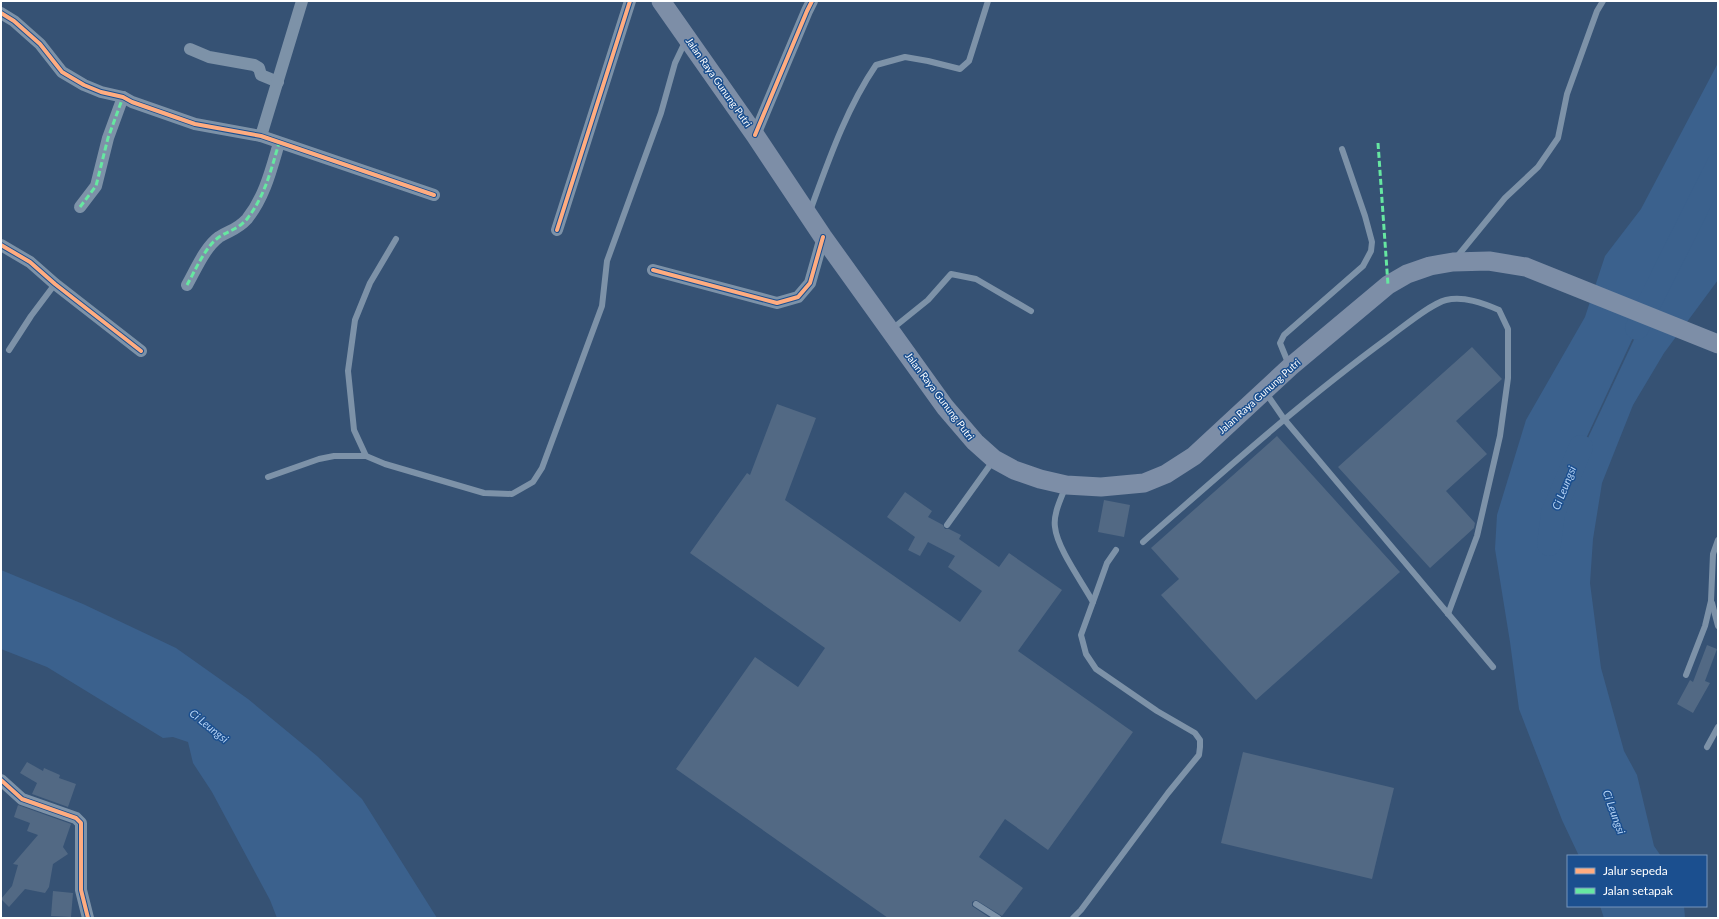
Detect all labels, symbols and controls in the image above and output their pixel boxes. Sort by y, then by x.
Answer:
street label: Jalan Raya Gunung Putri [684,35,754,129]
street label: Jalan Raya Gunung Putri [903,350,977,442]
street label: Jalan Raya Gunung Putri [1215,356,1303,436]
water label: Ci Leungsi [1549,464,1578,512]
water label: Ci Leungsi [187,706,232,745]
water label: Ci Leungsi [1601,788,1629,836]
legend [1567,855,1707,907]
text: Jalur sepeda [1603,863,1668,878]
text: Jalan setapak [1603,883,1674,898]

